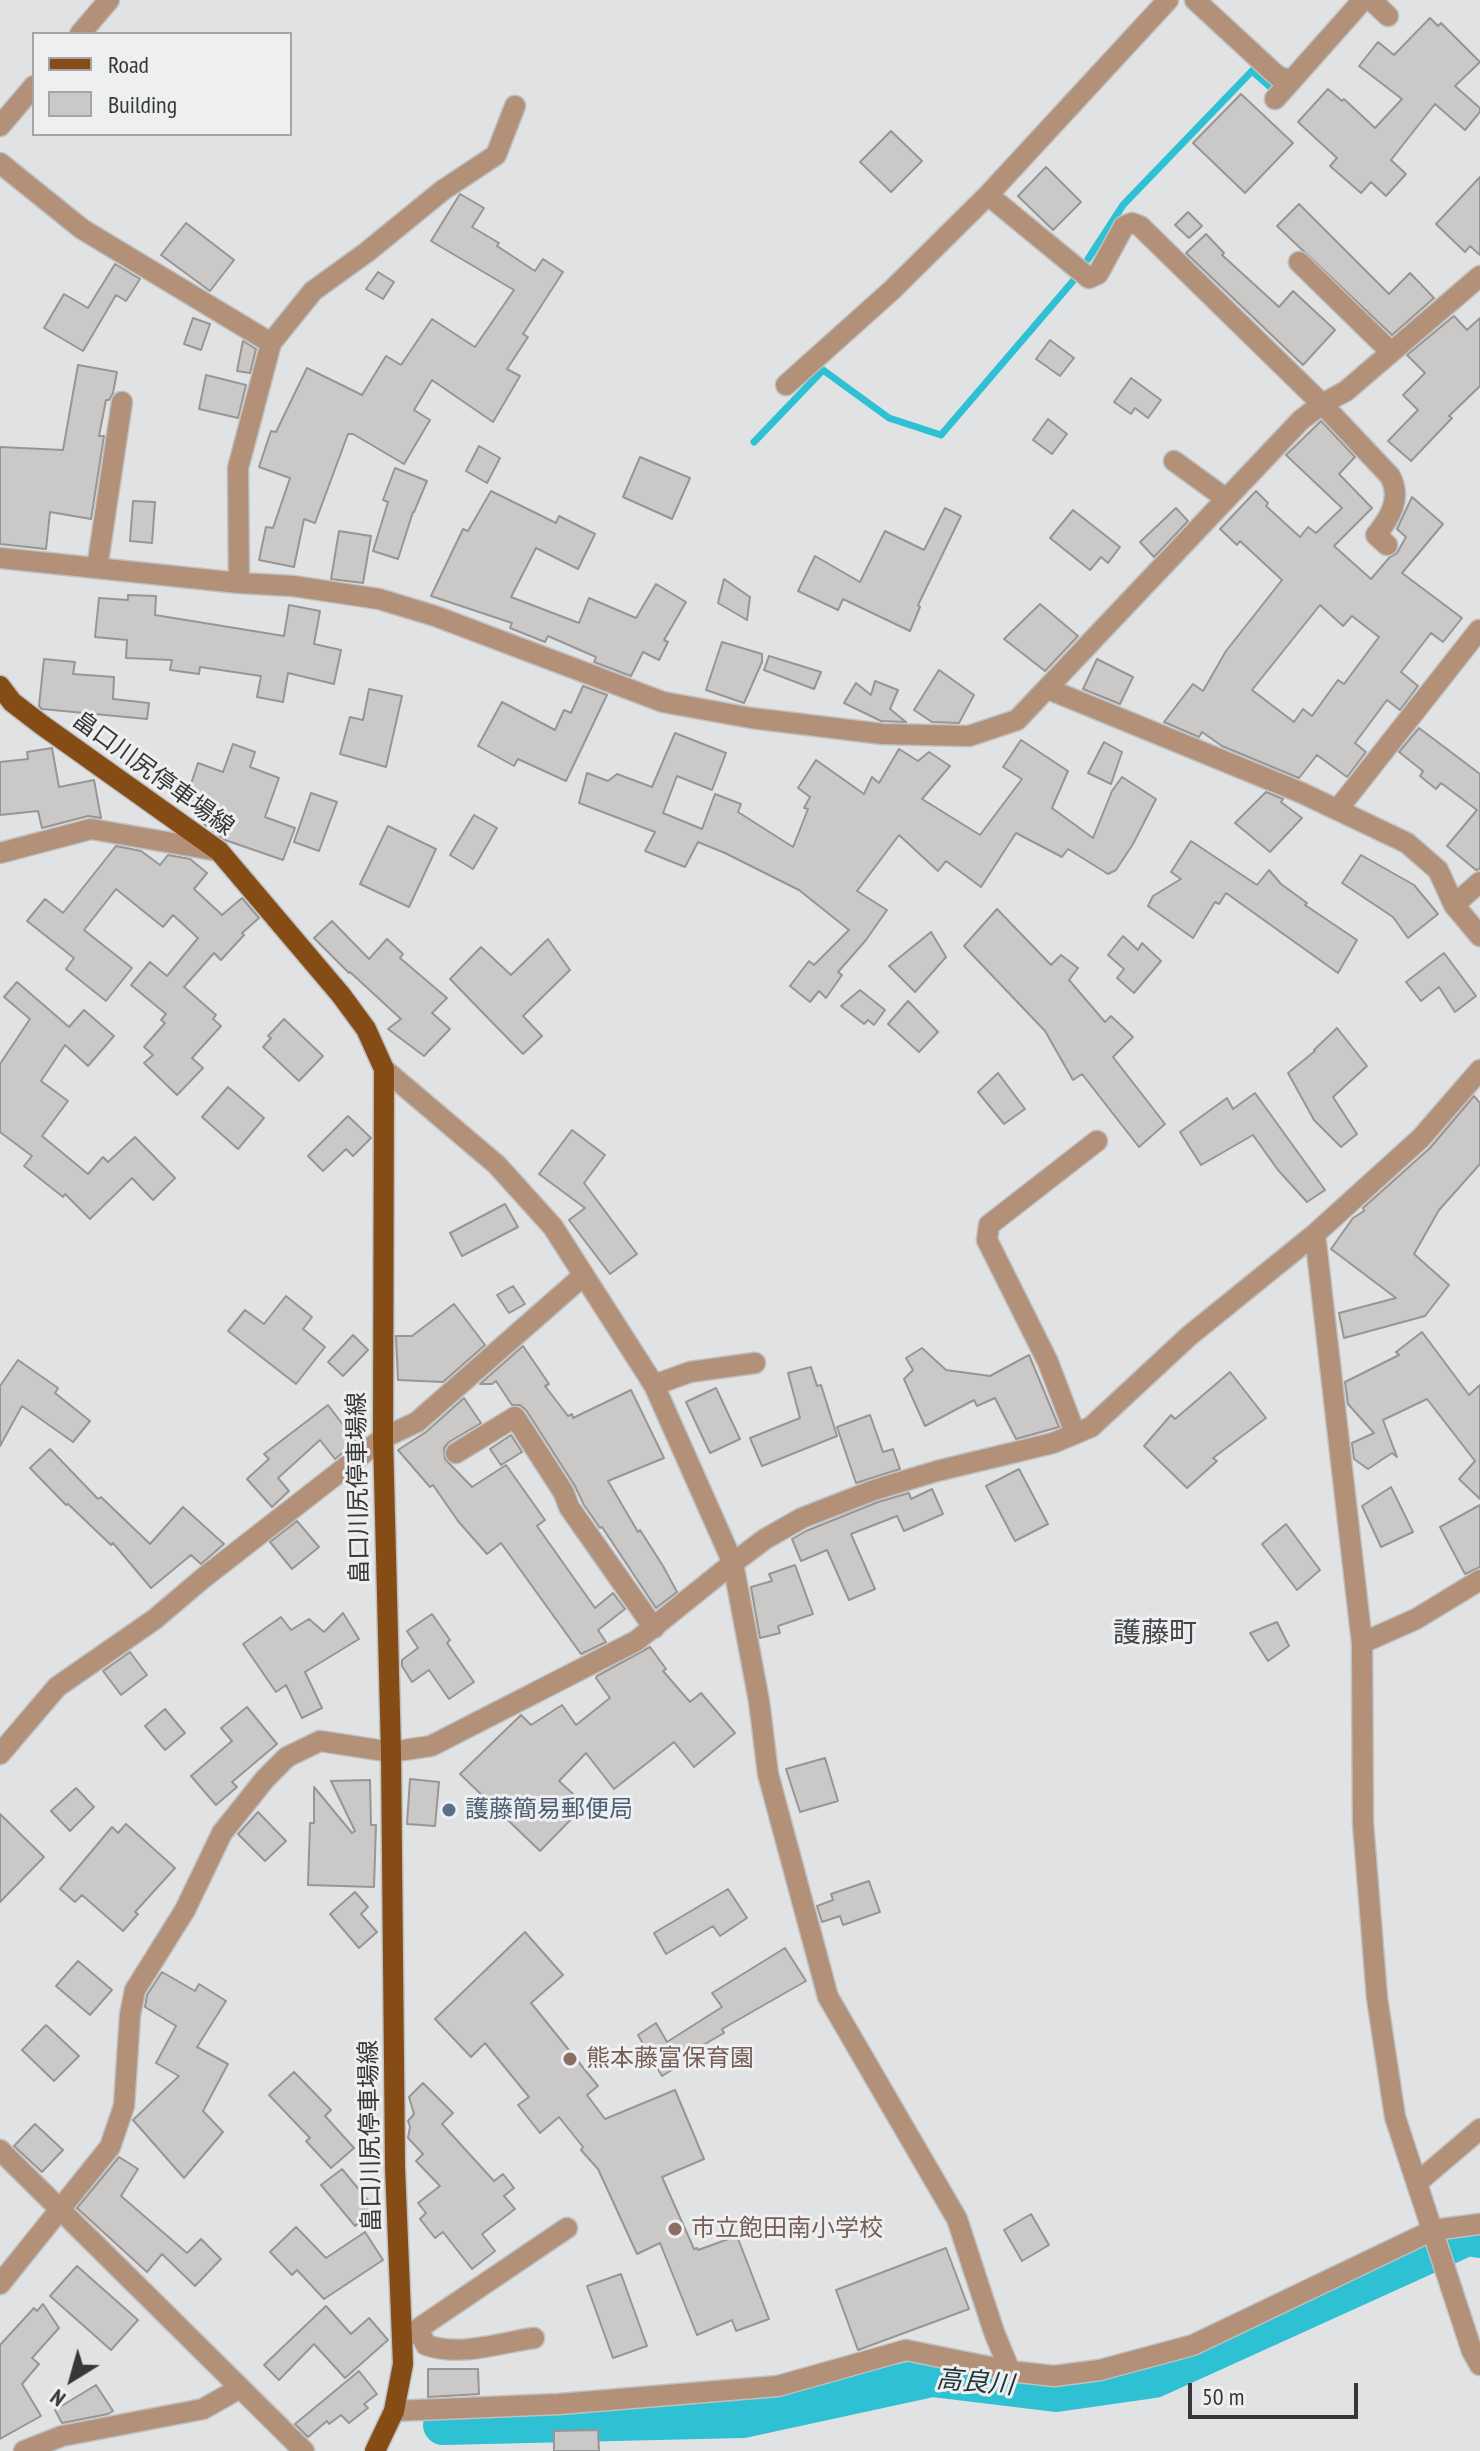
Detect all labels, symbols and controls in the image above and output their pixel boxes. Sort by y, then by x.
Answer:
legend [32,32,292,136]
text: Road [108,49,149,80]
text: Building [108,89,177,120]
street label: 畠口川尻停車場線 [67,706,239,842]
street label: 畠口川尻停車場線 [343,1392,375,1584]
district label: 護藤町 [1113,1617,1197,1651]
place label: 護藤簡易郵便局 [465,1796,633,1824]
marker: 護藤簡易郵便局 [440,1801,458,1819]
street label: 畠口川尻停車場線 [355,2040,387,2232]
place label: 熊本藤富保育園 [586,2045,754,2073]
marker: 熊本藤富保育園 [561,2050,579,2068]
place label: 市立飽田南小学校 [691,2215,883,2243]
marker: 市立飽田南小学校 [666,2220,684,2238]
north arrow [32,2339,112,2419]
water label: 高良川 [935,2364,1015,2402]
scale bar [1192,2367,1362,2417]
text: 50 m [1202,2381,1244,2412]
text: N [44,2383,71,2413]

